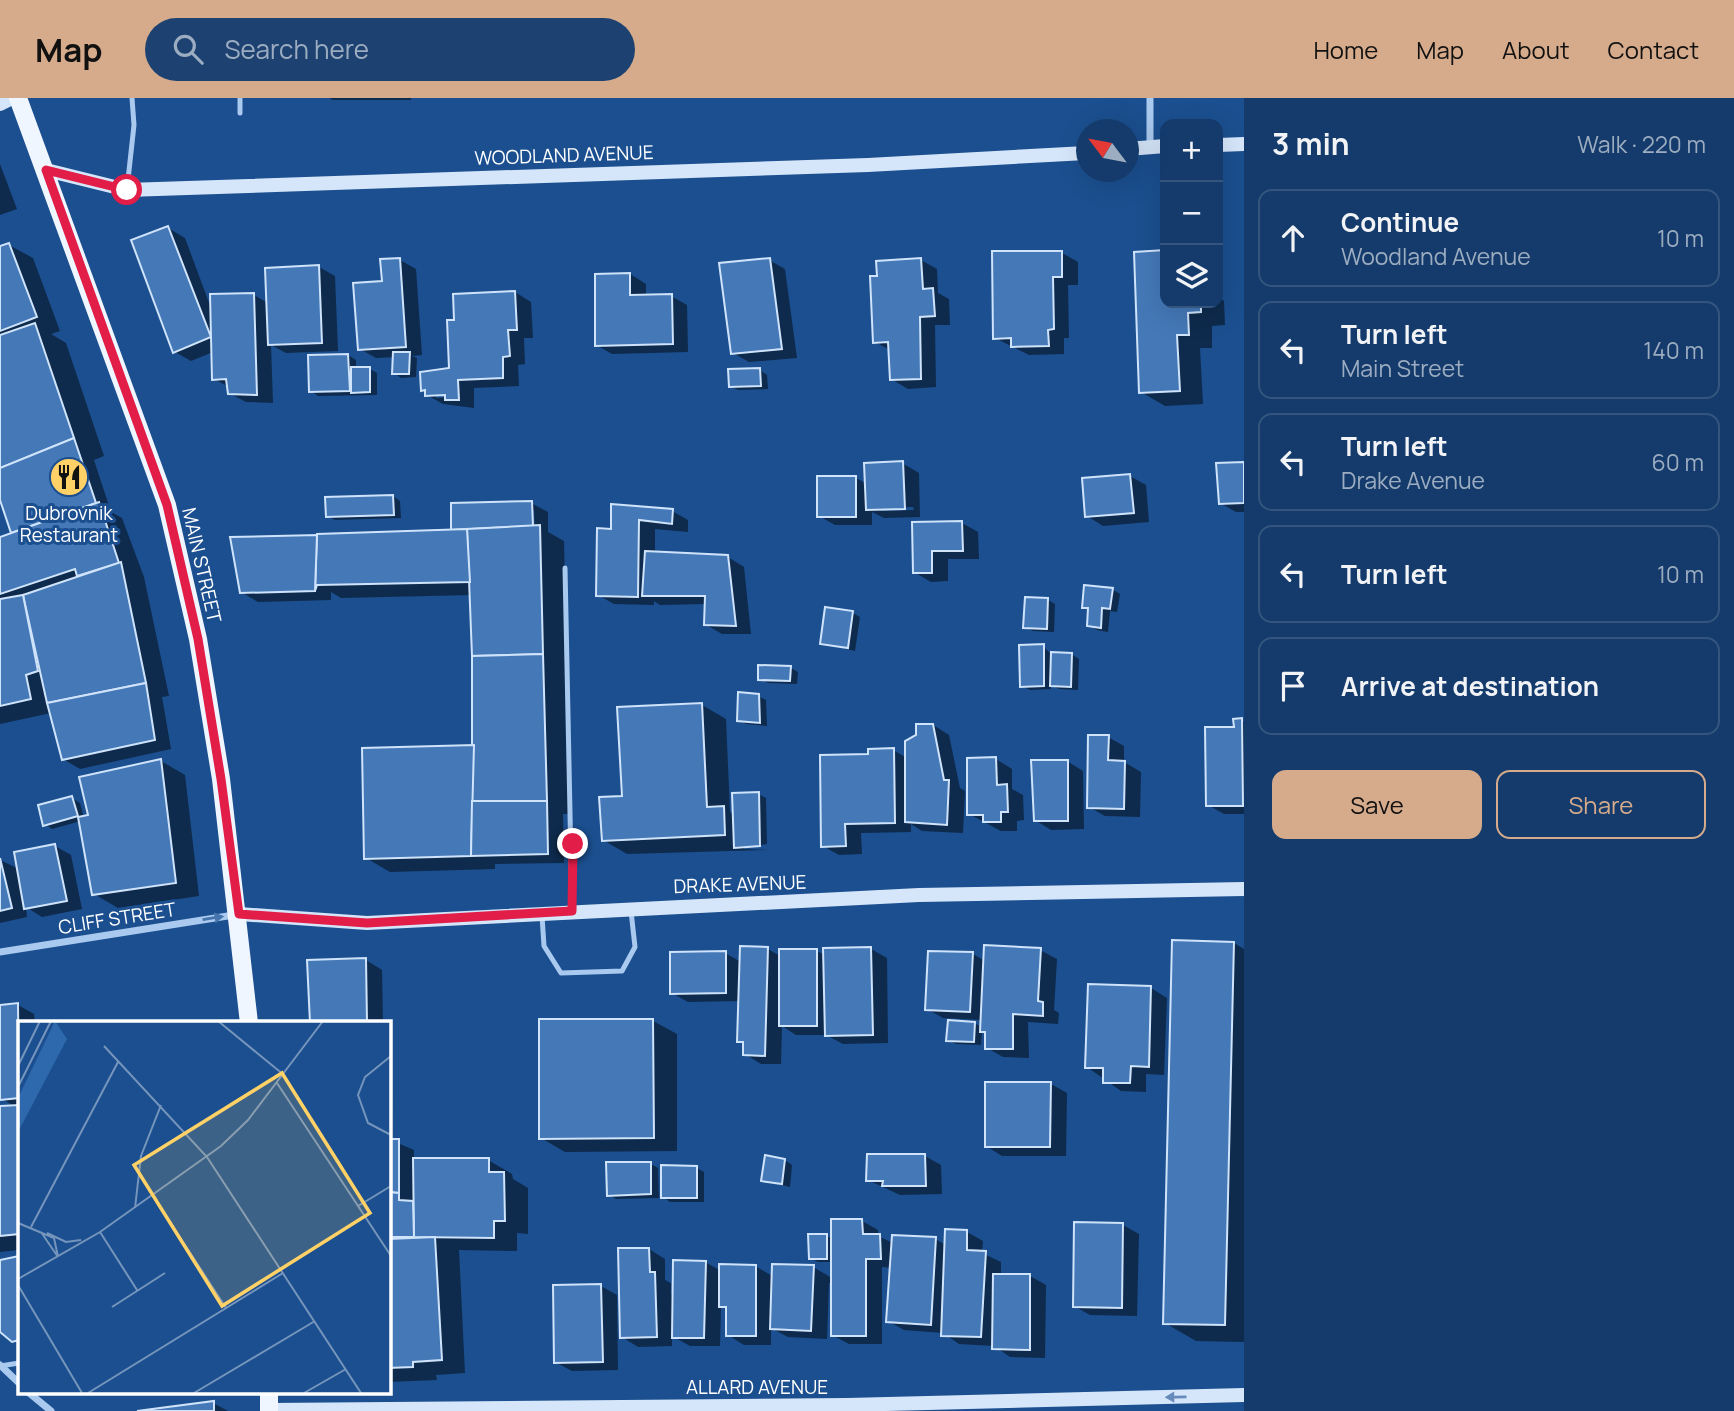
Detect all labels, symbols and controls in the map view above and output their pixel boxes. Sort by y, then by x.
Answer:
search box [145,18,635,81]
text: Map [35,27,103,72]
icon: search [169,30,207,68]
text: Search here [225,31,369,67]
text: Home [1313,33,1378,66]
text: Map [1416,33,1464,66]
text: About [1502,33,1570,66]
text: Contact [1608,33,1699,66]
north arrow [1076,119,1139,182]
map controls [1160,119,1223,308]
button: + [1160,119,1223,182]
text: 3 min [1272,123,1350,164]
text: Walk · 220 m [1577,128,1706,160]
street label: WOODLAND AVENUE [474,139,654,171]
route start [111,174,142,205]
button: − [1160,182,1223,245]
text: Continue [1341,204,1459,240]
icon: ahead [1274,219,1312,257]
text: 10 m [1657,222,1704,254]
text: Woodland Avenue [1341,240,1531,272]
button: layers [1160,245,1223,308]
text: Turn left [1341,316,1448,352]
icon: left [1274,331,1312,369]
text: 140 m [1643,334,1704,366]
text: Main Street [1341,352,1464,384]
text: Turn left [1341,428,1448,464]
icon: left [1274,443,1312,481]
text: 60 m [1652,446,1704,478]
restaurant icon: Dubrovnik Restaurant [48,456,90,498]
text: Drake Avenue [1341,464,1485,496]
place label: Dubrovnik Restaurant [20,500,118,548]
street label: MAIN STREET [176,505,228,626]
icon: left [1274,555,1312,593]
text: Turn left [1341,556,1448,592]
text: 10 m [1657,558,1704,590]
icon: arrive [1274,667,1312,705]
text: Arrive at destination [1341,668,1599,704]
button: Save [1272,770,1482,839]
button: Share [1496,770,1706,839]
route end [557,828,588,859]
street label: DRAKE AVENUE [673,869,807,899]
street label: CLIFF STREET [56,896,178,940]
one-way arrow [202,912,224,923]
inset map [18,1021,390,1394]
street label: ALLARD AVENUE [686,1374,828,1400]
one-way arrow [1165,1391,1187,1402]

